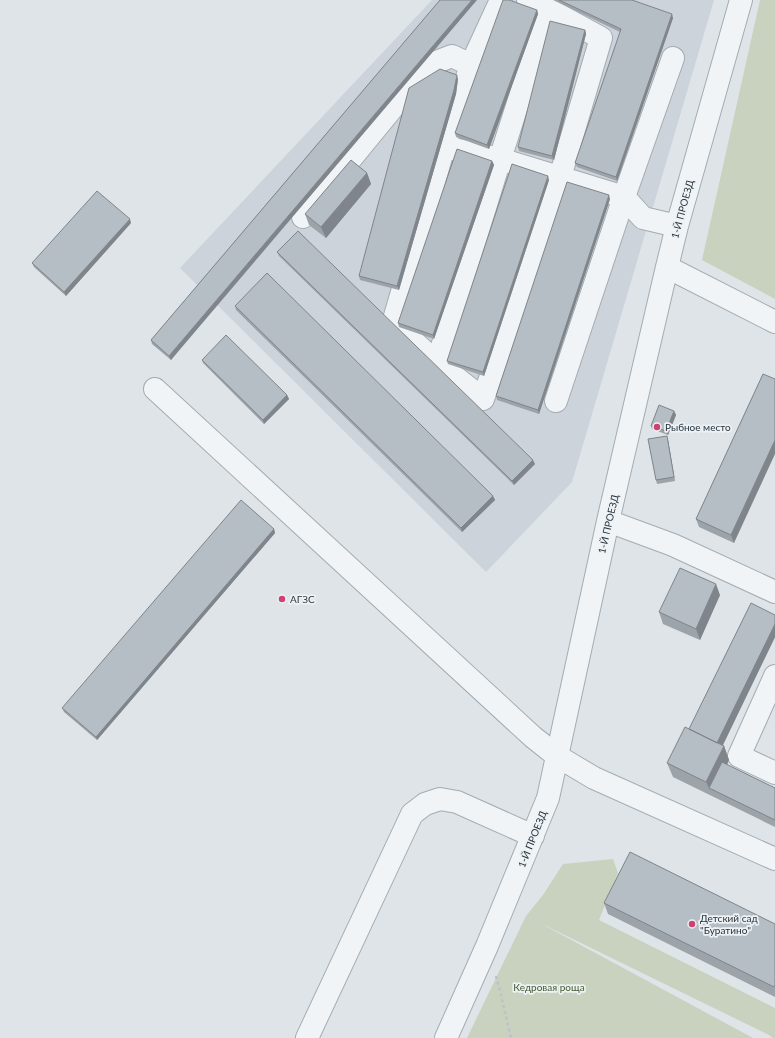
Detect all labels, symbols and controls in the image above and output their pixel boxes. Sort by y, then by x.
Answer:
street label: 1-Й ПРОЕЗД [668,178,696,240]
place label: Рыбное место [665,421,731,433]
marker: Рыбное место [652,422,662,432]
street label: 1-Й ПРОЕЗД [595,493,621,555]
place label: АГЗС [290,593,315,605]
marker: АГЗС [277,594,287,604]
street label: 1-Й ПРОЕЗД [515,809,549,869]
place label: Детский сад "Буратино" [700,912,758,936]
marker: Детский сад "Буратино" [687,919,697,929]
park label: Кедровая роща [513,981,585,993]

